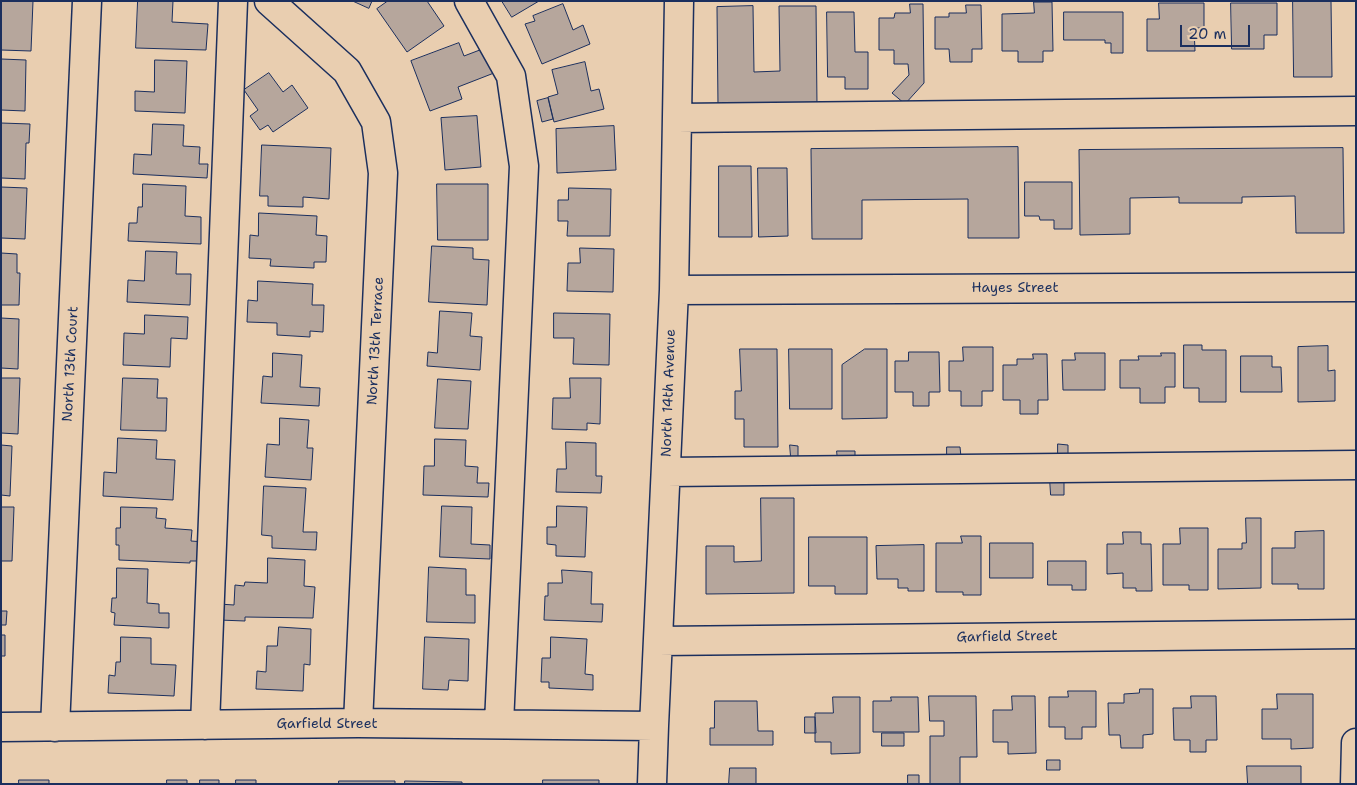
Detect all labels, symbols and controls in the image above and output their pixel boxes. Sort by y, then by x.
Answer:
scale bar [1182,15,1252,47]
text: 20 m [1188,24,1227,44]
street label: North 13th Terrace [364,276,388,406]
street label: Hayes Street [971,280,1059,296]
street label: North 13th Court [60,306,82,422]
street label: North 14th Avenue [658,329,680,457]
street label: Garfield Street [956,628,1058,646]
street label: Garfield Street [276,716,378,732]

